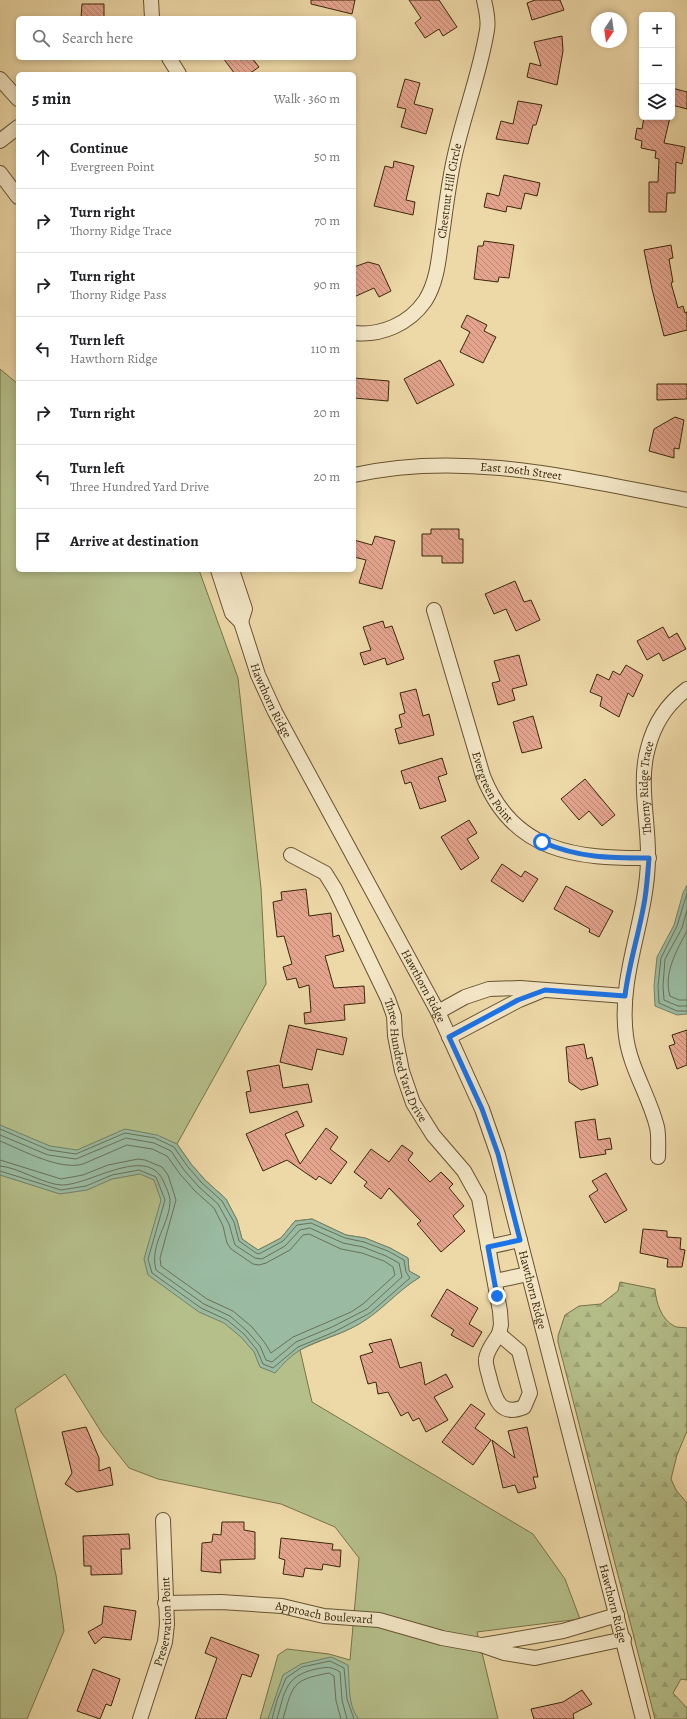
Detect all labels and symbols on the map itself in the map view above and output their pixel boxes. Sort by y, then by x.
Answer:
north arrow [591,12,627,48]
street label: Chestnut Hill Circle [434,141,465,240]
street label: East 106th Street [480,458,563,484]
street label: Hawthorn Ridge [247,661,295,741]
street label: Thorny Ridge Trace [636,739,658,835]
street label: Evergreen Point [468,750,517,826]
route start [533,833,551,851]
street label: Hawthorn Ridge [397,946,450,1025]
street label: Three Hundred Yard Drive [381,997,431,1125]
street label: Hawthorn Ridge [515,1248,550,1331]
route end [488,1287,506,1305]
street label: Hawthorn Ridge [595,1562,631,1645]
street label: Preservation Point [150,1577,175,1668]
street label: Approach Boulevard [274,1598,374,1628]

